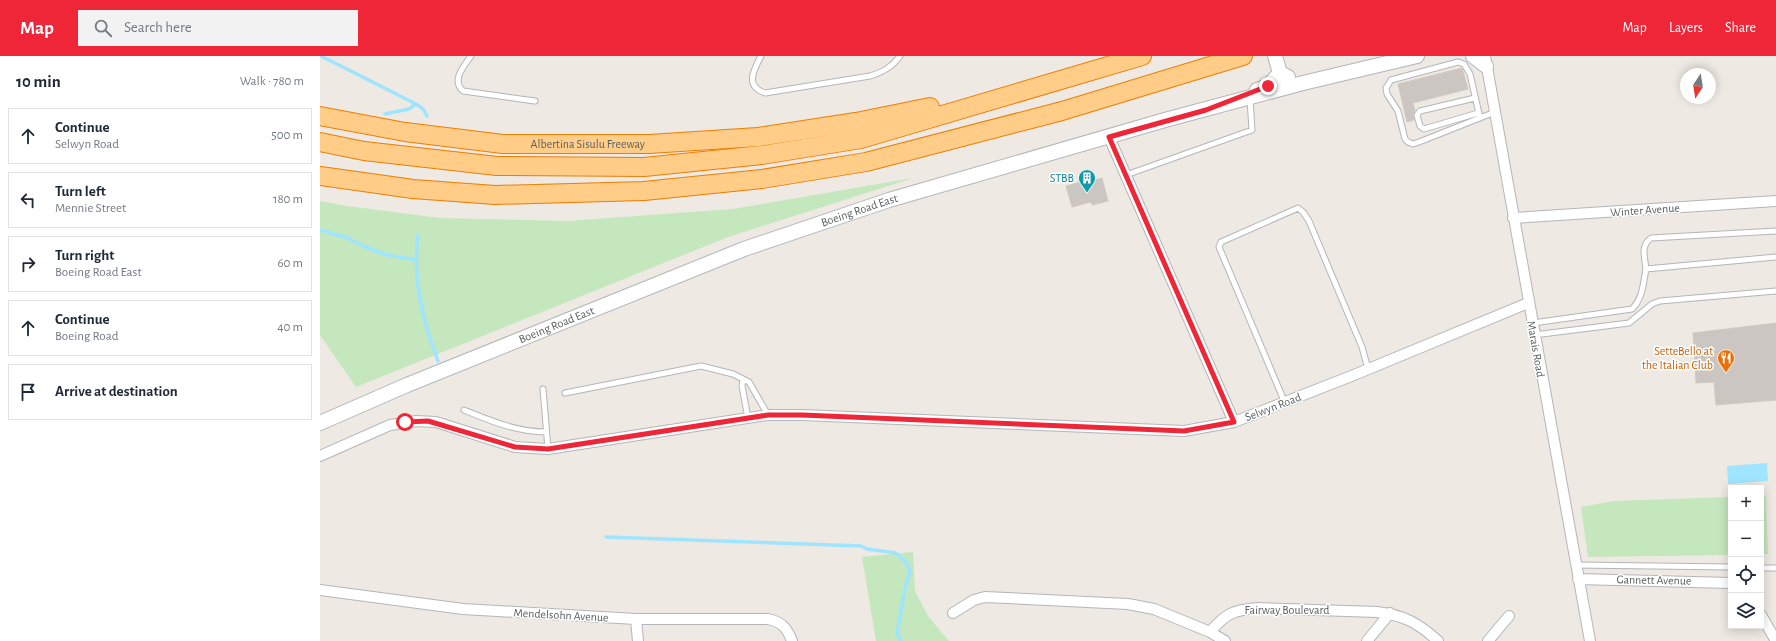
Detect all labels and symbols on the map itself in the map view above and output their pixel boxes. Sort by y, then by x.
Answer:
north arrow [1680,68,1716,104]
route end [1259,77,1277,95]
street label: Albertina Sisulu Freeway [531,138,645,151]
building icon: STBB [1077,168,1097,193]
place label: STBB [1050,172,1074,184]
street label: Boeing Road East [819,192,899,229]
street label: Winter Avenue [1610,202,1680,218]
street label: Boeing Road East [517,304,596,345]
street label: Marais Road [1525,320,1547,378]
place label: SetteBello at the Italian Club [1642,345,1713,371]
restaurant icon: SetteBello at the Italian Club [1716,348,1736,373]
street label: Selwyn Road [1243,391,1303,424]
route start [396,413,414,431]
street label: Gannett Avenue [1616,573,1692,587]
street label: Fairway Boulevard [1245,604,1329,617]
street label: Mendelsohn Avenue [513,607,609,623]

